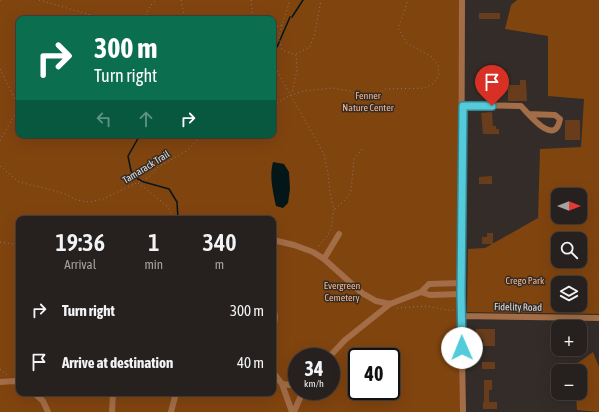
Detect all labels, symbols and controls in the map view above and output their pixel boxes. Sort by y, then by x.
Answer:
icon: right [28,32,80,84]
text: 300 m [94,32,157,64]
text: Turn right [94,65,157,86]
pin [475,65,509,106]
icon: arrive [481,71,503,93]
park label: Fenner Nature Center [342,90,395,113]
icon: left [93,108,115,130]
icon: ahead [135,108,157,130]
icon: right [177,108,199,130]
street label: Tamarack Trail [121,148,172,186]
north arrow [551,188,587,224]
map controls [551,188,587,400]
text: 19:36 [56,229,105,256]
text: 1 [148,229,159,256]
text: 340 [203,229,236,256]
button: search [551,232,587,268]
text: Arrival [64,257,96,272]
text: min [144,257,163,272]
text: m [215,257,224,272]
park label: Crego Park [506,275,545,286]
button: layers [551,276,587,312]
park label: Evergreen Cemetery [324,280,360,303]
icon: right [28,299,50,321]
street label: Fidelity Road [494,301,542,313]
text: Turn right [62,302,115,319]
text: 300 m [230,302,264,319]
button: + [551,320,587,356]
position arrow [441,327,483,369]
speed limit sign: 40 [348,348,400,400]
icon: arrive [28,351,50,373]
text: Arrive at destination [62,354,173,371]
text: 40 m [237,354,264,371]
text: 34 [305,357,323,380]
button: − [551,364,587,400]
text: km/h [304,378,324,389]

